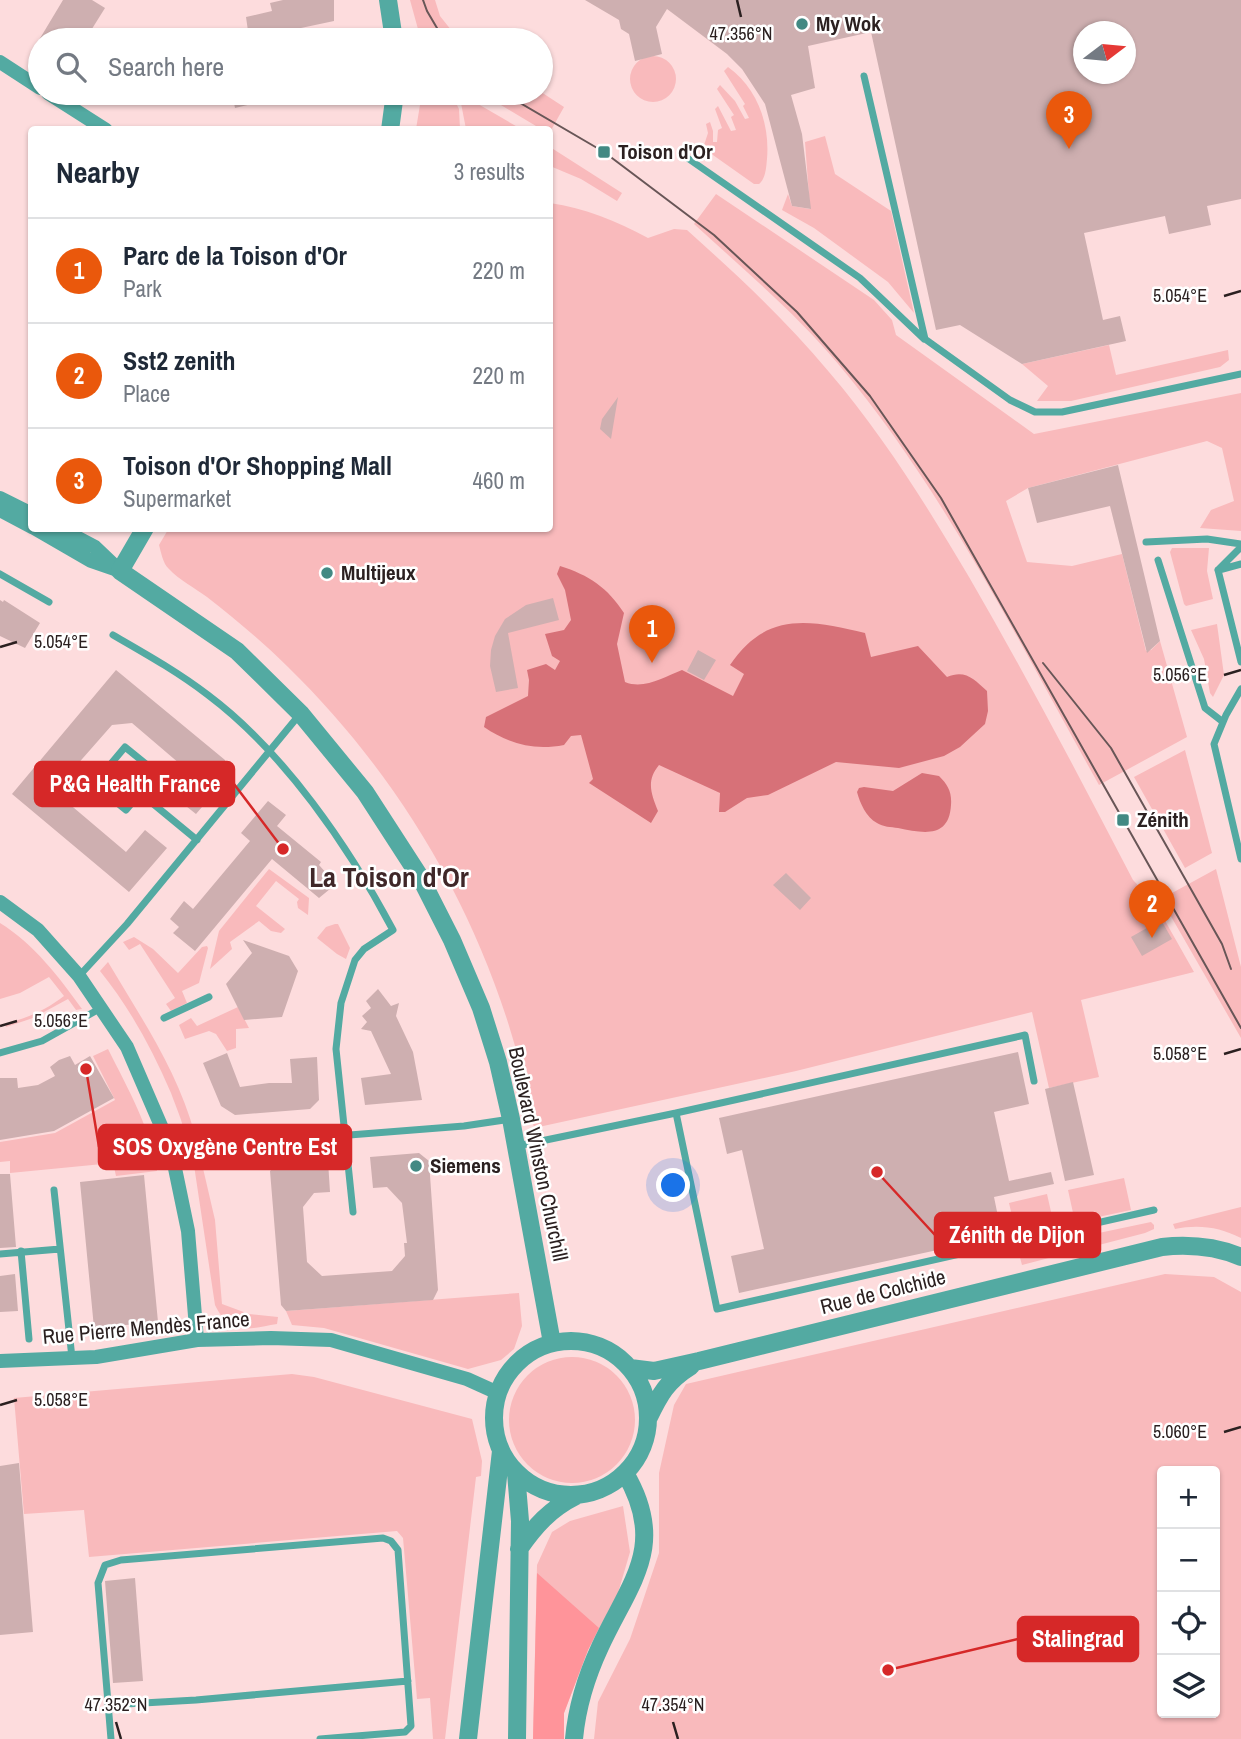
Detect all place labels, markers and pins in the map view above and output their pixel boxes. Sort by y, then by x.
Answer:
place label: My Wok [816,9,881,38]
marker: My Wok [794,16,810,32]
pin: 3 [1046,91,1092,149]
place label: Toison d'Or [618,137,713,166]
marker: Toison d'Or [596,144,612,160]
place label: Multijeux [341,558,416,587]
marker: Multijeux [319,565,335,581]
pin: 1 [629,605,675,663]
callout: P&G Health France [35,762,234,806]
place label: Zénith [1137,805,1189,834]
marker: Zénith [1115,812,1131,828]
pin: 2 [1129,880,1175,938]
callout: SOS Oxygène Centre Est [99,1125,351,1169]
place label: Siemens [430,1151,501,1180]
marker: Siemens [408,1158,424,1174]
callout: Zénith de Dijon [935,1213,1100,1257]
callout: Stalingrad [1018,1617,1138,1661]

